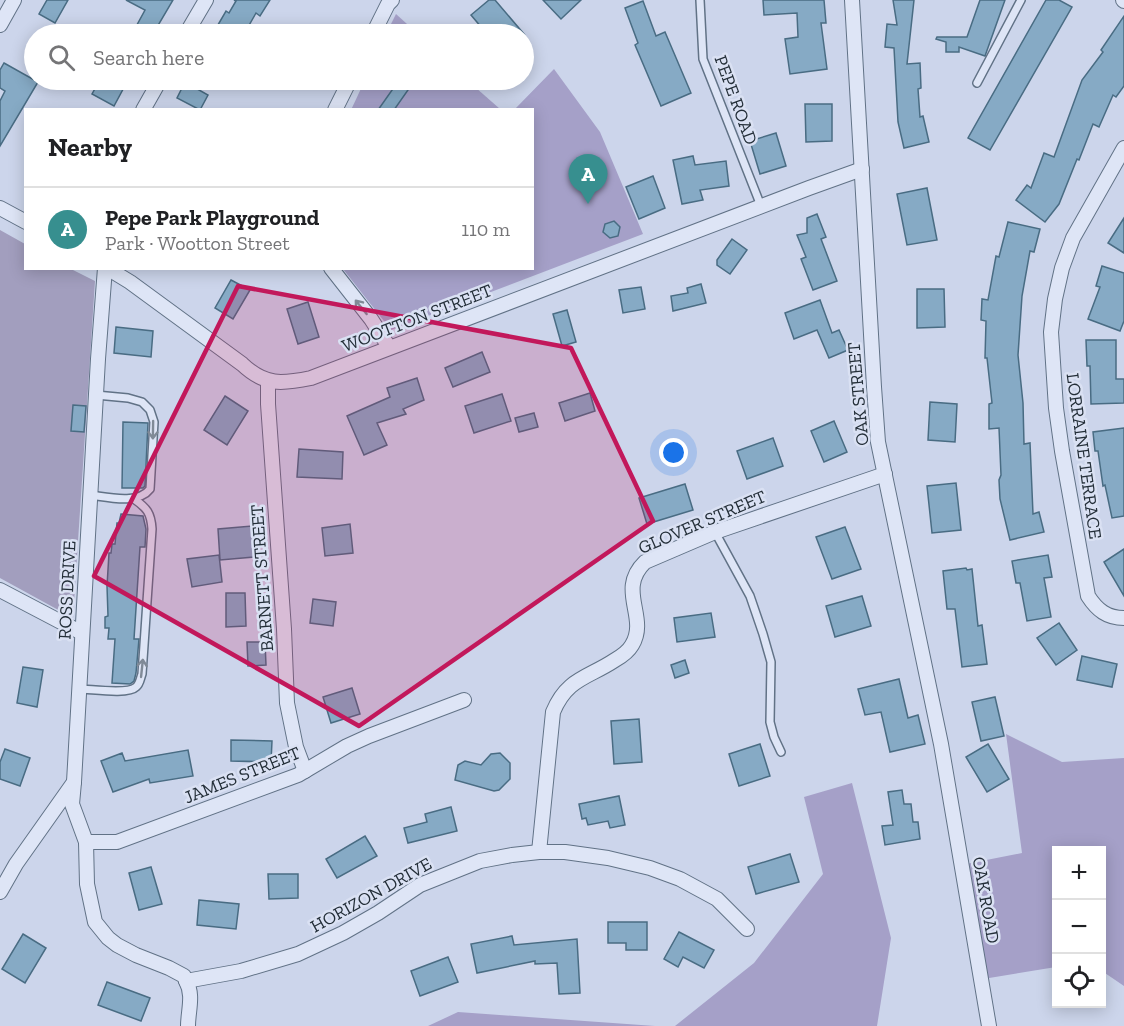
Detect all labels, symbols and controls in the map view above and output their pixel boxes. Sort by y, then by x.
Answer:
search box [24,24,534,90]
icon: search [45,41,78,74]
text: Search here [93,44,204,71]
street label: PEPE ROAD [710,52,762,148]
text: Nearby [48,131,132,163]
pin: A [568,154,608,204]
text: Pepe Park Playground [105,204,319,231]
text: A [61,217,74,241]
text: 110 m [461,217,510,241]
text: Park · Wootton Street [105,231,290,255]
street label: WOOTTON STREET [339,279,495,357]
one-way arrow [355,299,368,315]
street label: OAK STREET [843,341,873,447]
street label: LORRAINE TERRACE [1061,372,1107,540]
one-way arrow [147,420,159,440]
your location [659,438,688,467]
street label: GLOVER STREET [635,485,769,559]
street label: BARNETT STREET [246,504,278,652]
street label: ROSS DRIVE [53,540,81,640]
one-way arrow [137,658,148,678]
street label: JAMES STREET [181,742,303,808]
map controls [1052,846,1106,1008]
button: + [1052,846,1106,900]
street label: HORIZON DRIVE [306,853,436,937]
street label: OAK ROAD [968,855,1004,945]
button: − [1052,900,1106,954]
button: locate [1052,954,1106,1008]

